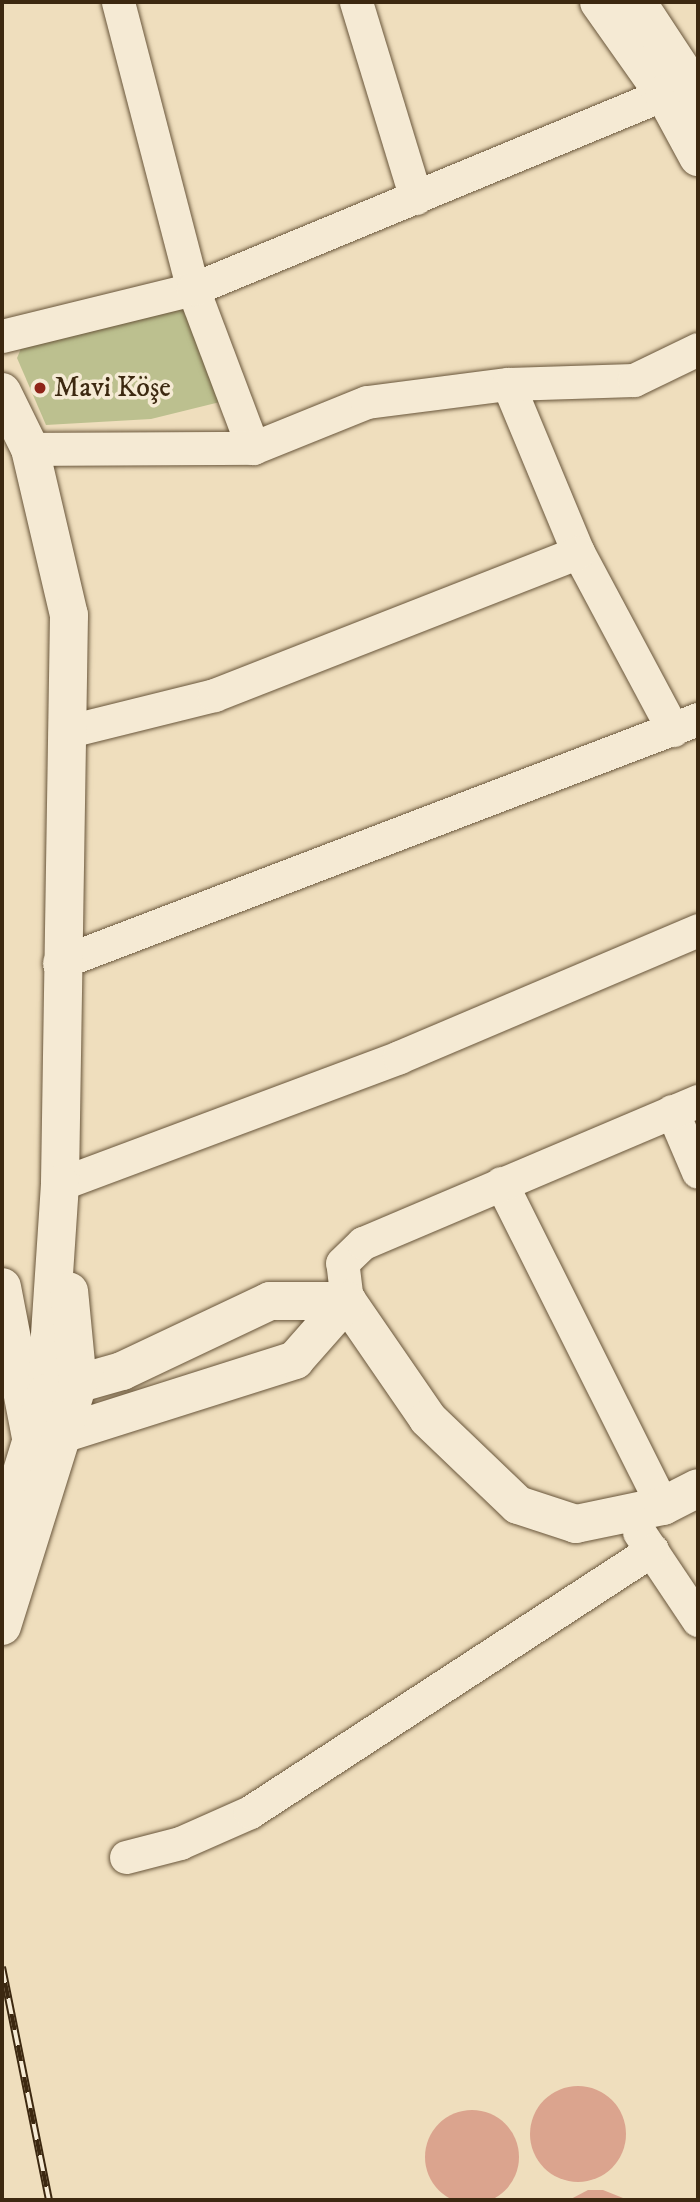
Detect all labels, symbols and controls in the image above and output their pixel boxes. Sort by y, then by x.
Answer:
place label: Mavi Köşe [54,371,171,405]
marker: Mavi Köşe [32,380,48,396]

